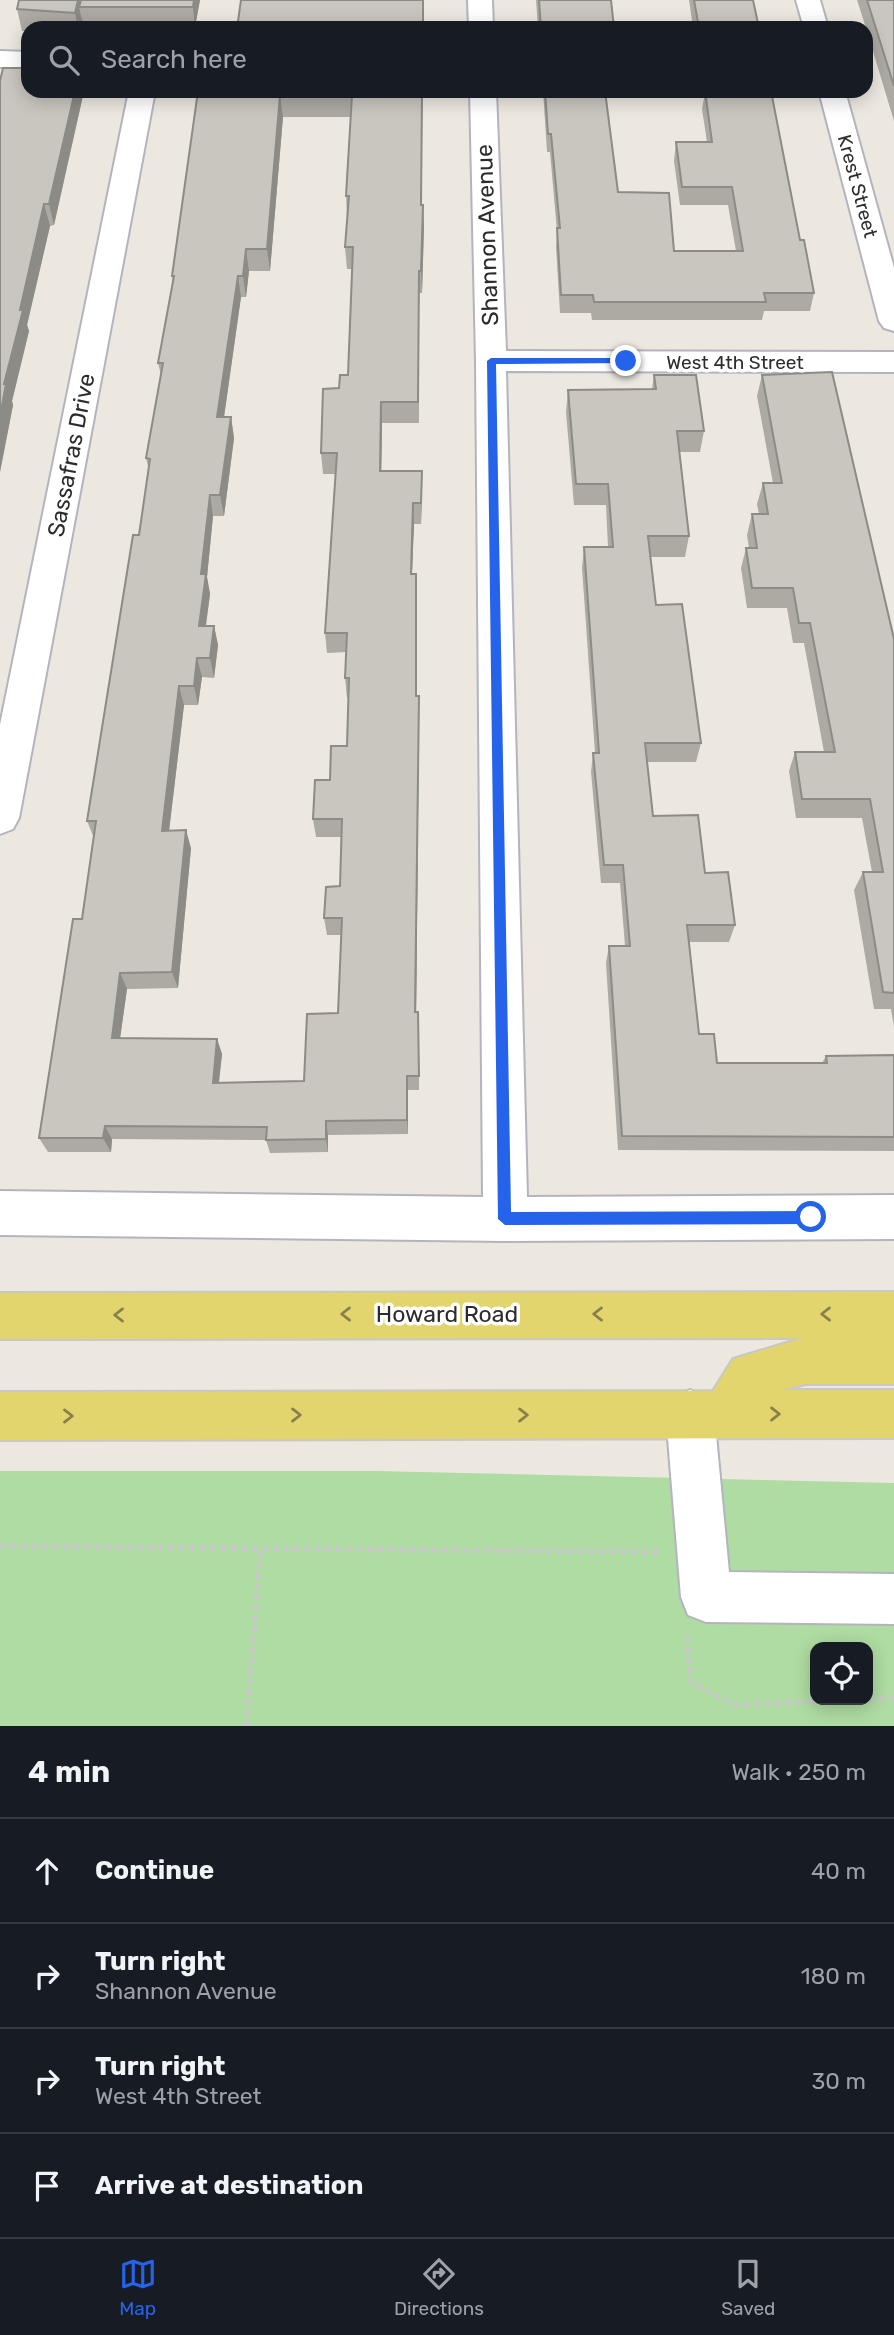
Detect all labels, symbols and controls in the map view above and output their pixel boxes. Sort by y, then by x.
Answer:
search box [21,21,873,98]
icon: search [45,41,83,79]
text: Search here [101,44,247,75]
street label: Krest Street [833,132,882,241]
street label: Shannon Avenue [470,144,504,326]
route end [610,345,641,376]
street label: West 4th Street [666,351,804,374]
street label: Sassafras Drive [41,371,101,539]
route start [795,1201,826,1232]
street label: Howard Road [376,1300,518,1328]
one-way arrow [341,1306,351,1322]
one-way arrow [593,1306,603,1322]
one-way arrow [820,1306,831,1322]
one-way arrow [113,1308,124,1323]
one-way arrow [770,1406,781,1422]
one-way arrow [291,1407,301,1423]
one-way arrow [518,1407,529,1423]
one-way arrow [63,1408,74,1424]
map controls [810,1642,873,1705]
button: locate [810,1642,873,1705]
text: 4 min [28,1754,110,1790]
text: Walk · 250 m [731,1758,866,1786]
icon: ahead [28,1852,66,1890]
text: Continue [95,1855,214,1886]
text: 40 m [811,1857,866,1885]
text: Turn right [95,1946,225,1977]
icon: right [28,1957,66,1995]
text: 180 m [801,1962,866,1990]
text: Shannon Avenue [95,1977,277,2005]
text: Turn right [95,2051,225,2082]
icon: right [28,2062,66,2100]
text: 30 m [811,2067,866,2095]
text: West 4th Street [95,2082,262,2110]
icon: arrive [28,2167,66,2205]
text: Arrive at destination [95,2170,363,2201]
tab: Map [119,2255,157,2320]
tab: Directions [394,2255,484,2320]
tab: Saved [721,2255,775,2320]

